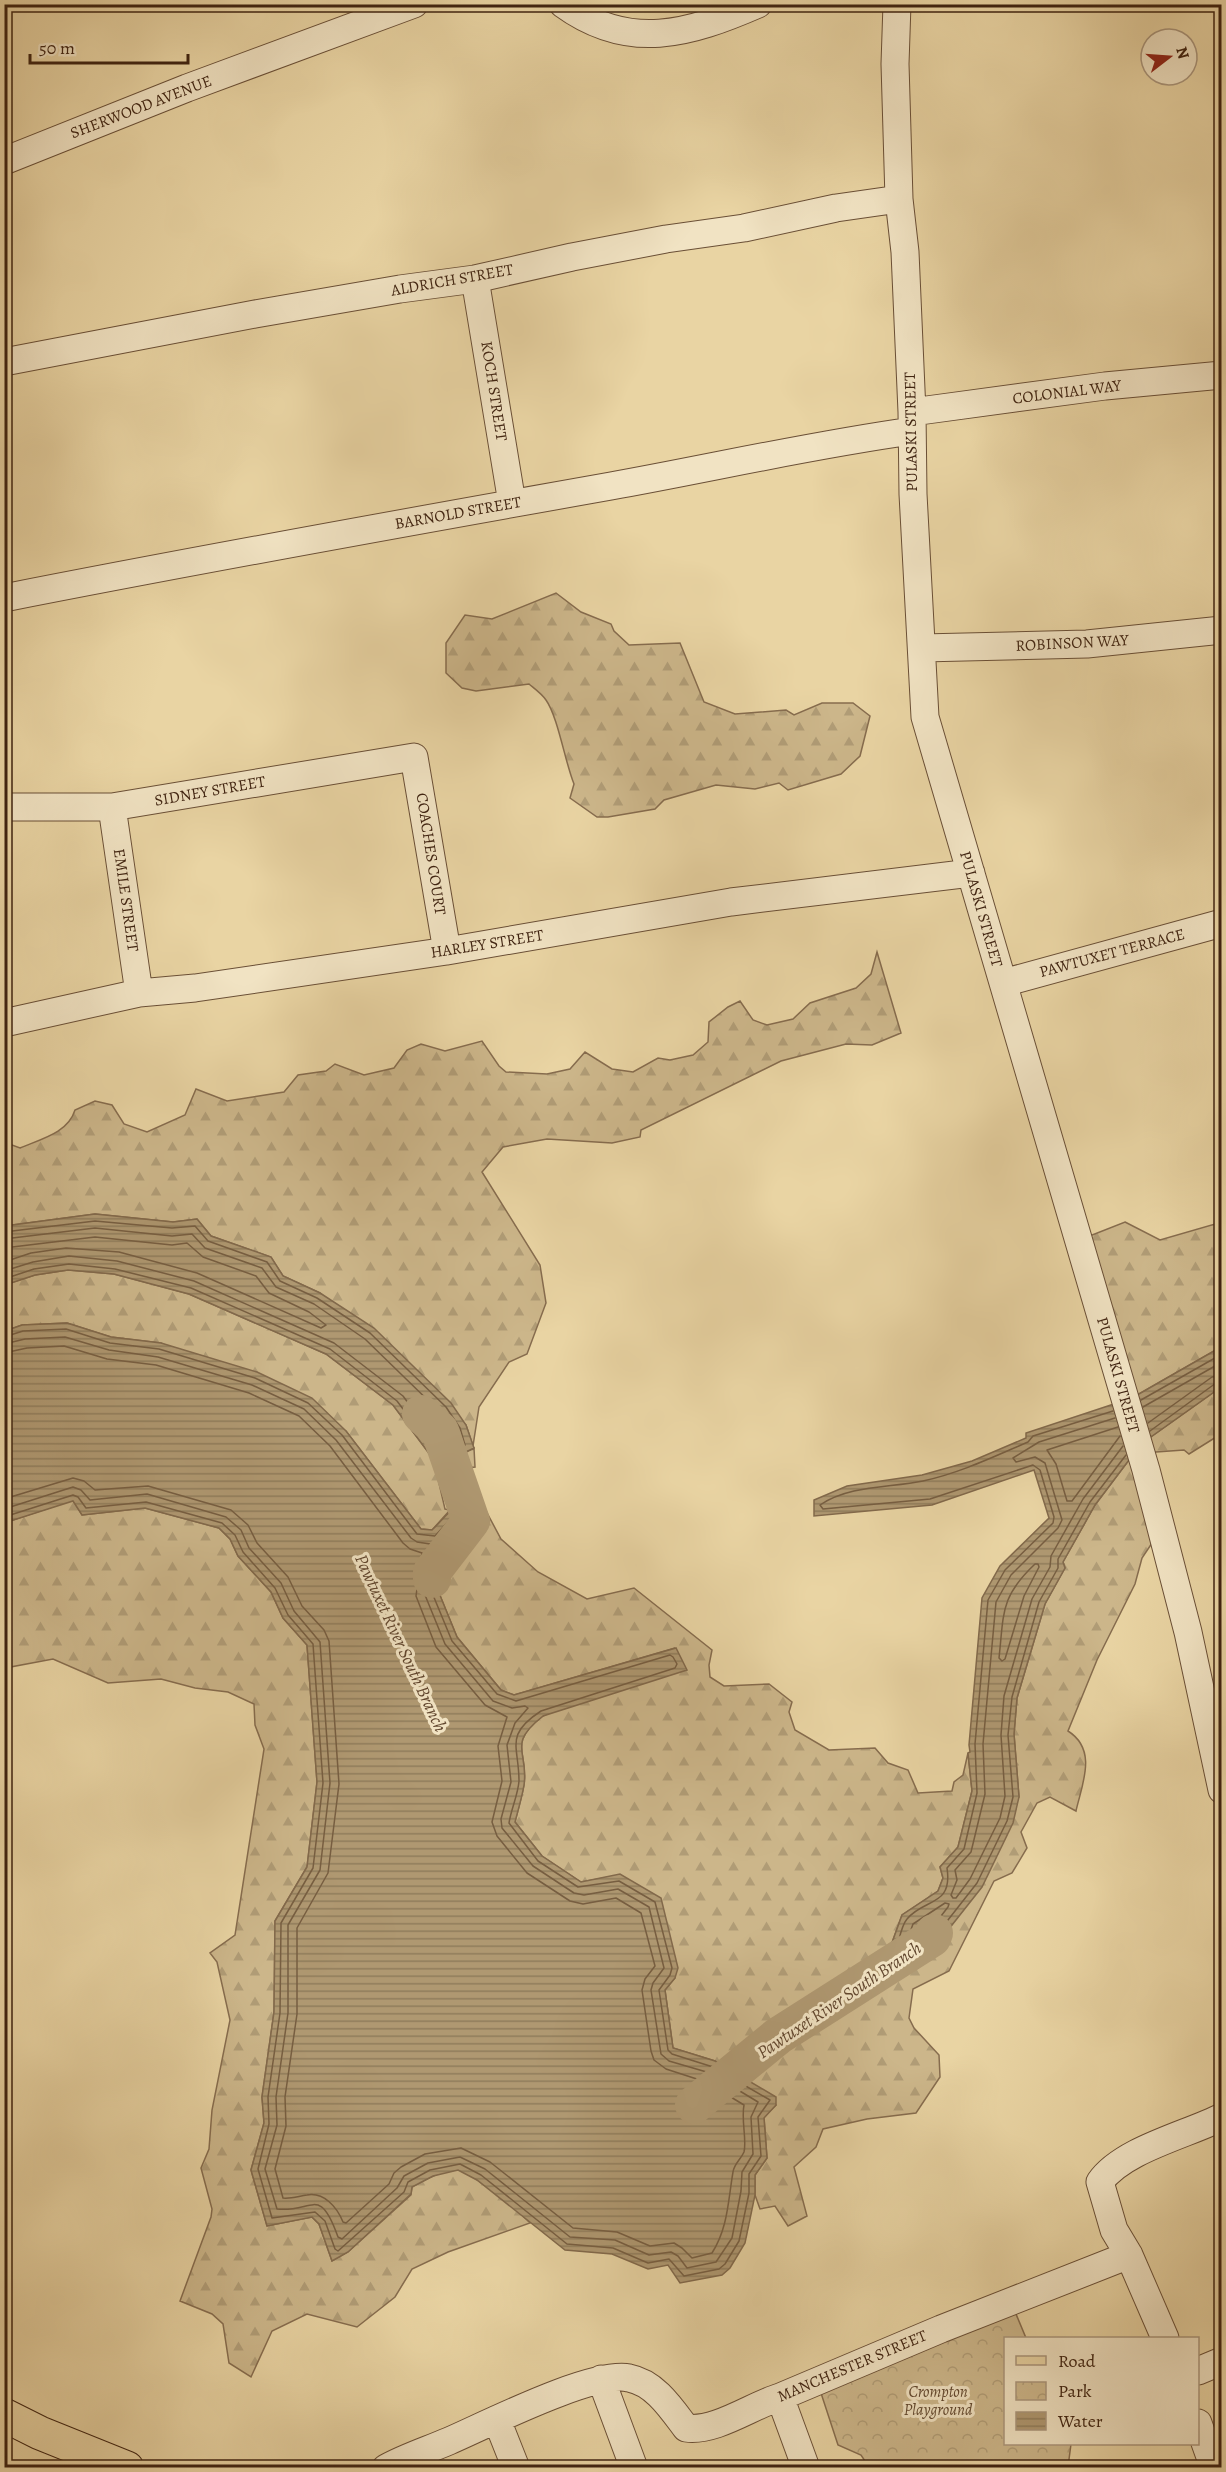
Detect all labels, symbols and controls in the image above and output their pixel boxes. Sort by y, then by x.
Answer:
scale bar [30,27,188,65]
north arrow [1139,27,1199,87]
text: 50 m [39,36,75,60]
text: N [1170,44,1195,62]
street label: SHERWOOD AVENUE [67,70,215,144]
street label: ALDRICH STREET [388,258,515,302]
street label: KOCH STREET [475,340,513,443]
street label: PULASKI STREET [899,372,923,492]
street label: COLONIAL WAY [1011,374,1123,410]
street label: BARNOLD STREET [393,491,523,535]
street label: ROBINSON WAY [1015,629,1130,657]
street label: SIDNEY STREET [153,770,268,812]
street label: COACHES COURT [410,791,452,917]
street label: EMILE STREET [108,847,144,953]
street label: PULASKI STREET [954,848,1008,970]
street label: PAWTUXET TERRACE [1037,923,1187,983]
street label: HARLEY STREET [429,924,545,964]
street label: PULASKI STREET [1091,1314,1145,1436]
water label: Pawtuxet River South Branch [349,1550,453,1736]
water label: Pawtuxet River South Branch [752,1936,926,2064]
street label: MANCHESTER STREET [774,2324,930,2407]
legend [1004,2337,1199,2445]
text: Road [1058,2349,1096,2373]
text: Park [1058,2379,1092,2403]
park label: Crompton Playground [904,2381,973,2421]
text: Water [1057,2409,1103,2433]

